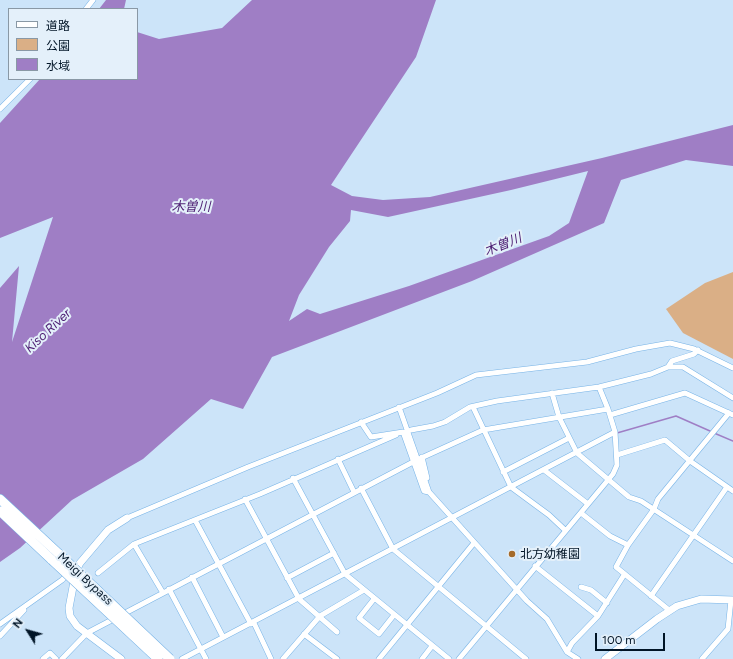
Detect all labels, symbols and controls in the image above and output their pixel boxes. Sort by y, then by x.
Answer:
legend [8,8,138,80]
text: 道路 [46,19,70,33]
text: 公園 [46,39,70,53]
text: 水域 [46,59,70,73]
water label: 木曽川 [172,199,210,215]
water label: 木曽川 [482,230,524,260]
water label: Kiso River [22,306,74,356]
place label: 北方幼稚園 [520,547,580,561]
marker: 北方幼稚園 [507,549,517,559]
street label: Meigi Bypass [54,550,116,608]
north arrow [8,611,48,651]
text: N [10,616,26,631]
scale bar [597,625,667,651]
text: 100 m [602,633,636,647]

